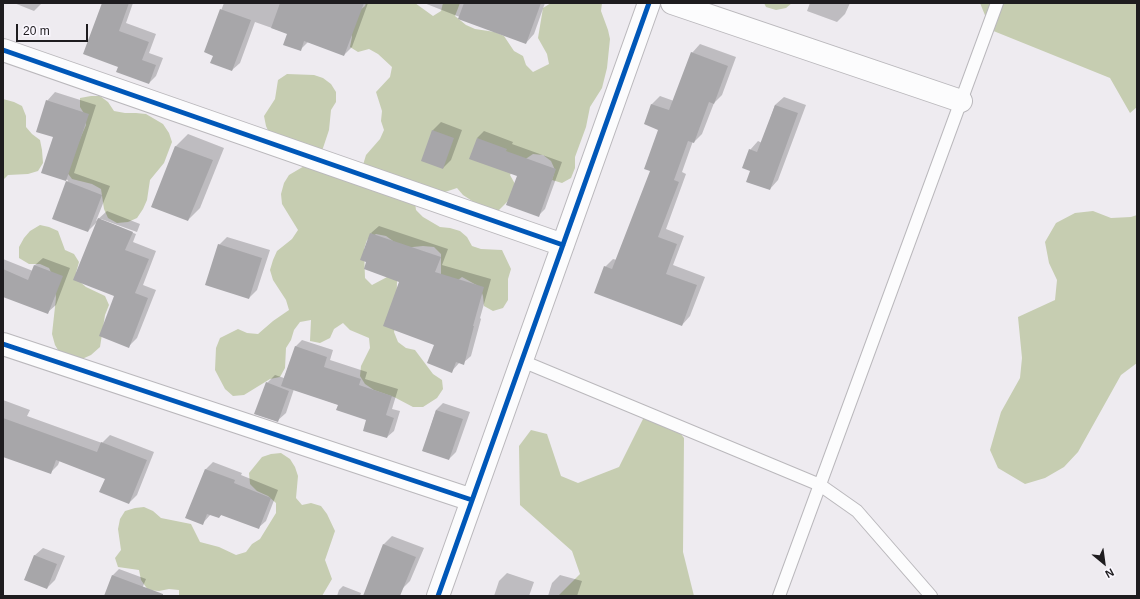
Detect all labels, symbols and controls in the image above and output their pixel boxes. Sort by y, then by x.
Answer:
scale bar [18,16,90,42]
text: 20 m [23,24,50,38]
north arrow [1084,543,1124,583]
text: N [1103,566,1116,581]

